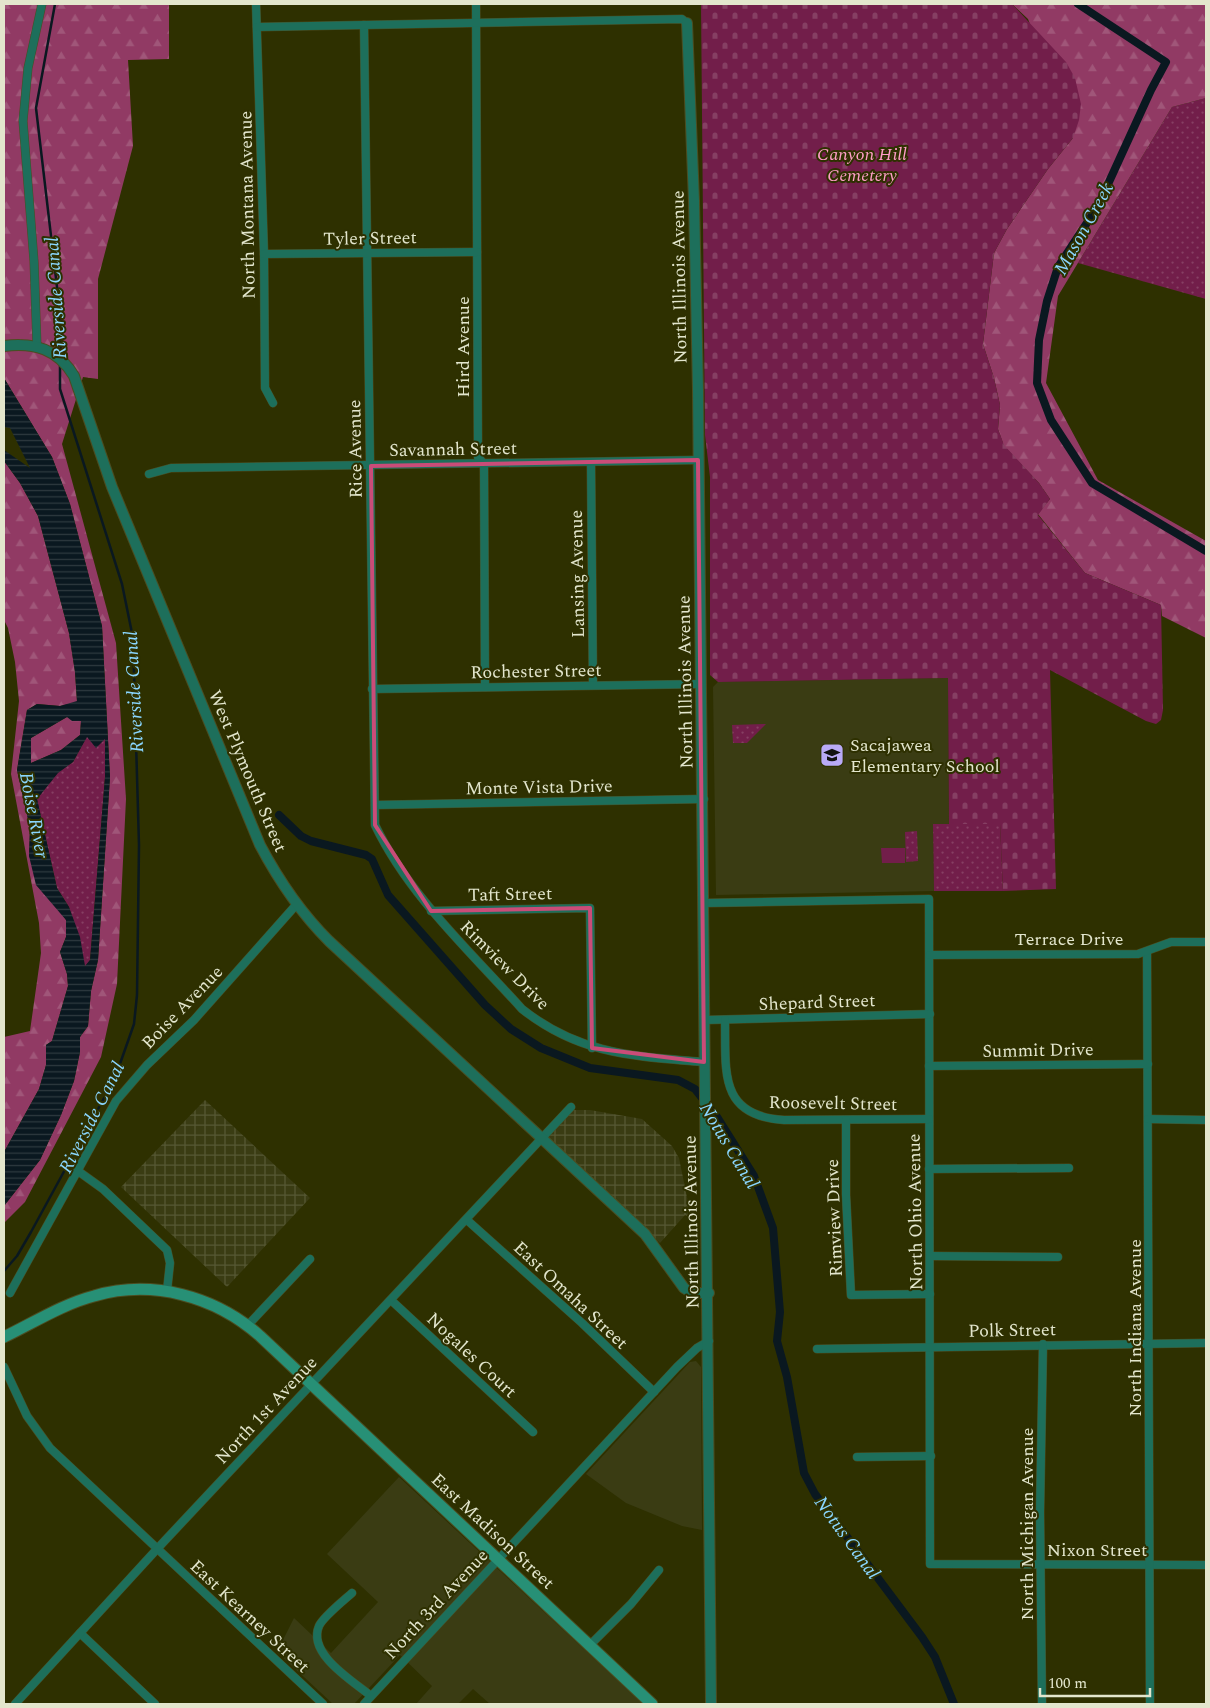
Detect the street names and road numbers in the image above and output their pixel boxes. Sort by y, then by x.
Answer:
street label: North Montana Avenue [232,111,263,299]
street label: North Illinois Avenue [664,190,695,364]
street label: Tyler Street [323,224,417,253]
street label: Hird Avenue [450,296,477,398]
street label: Rice Avenue [341,399,370,499]
street label: Savannah Street [389,435,517,464]
street label: Lansing Avenue [563,510,592,638]
street label: North Illinois Avenue [670,595,701,769]
street label: Rochester Street [470,657,602,686]
street label: West Plymouth Street [201,686,294,856]
street label: Monte Vista Drive [465,773,613,802]
street label: Taft Street [468,880,552,909]
street label: Rimview Drive [453,914,556,1017]
street label: Terrace Drive [1014,926,1124,953]
street label: Boise Avenue [135,959,230,1055]
street label: Shepard Street [758,987,876,1018]
street label: Summit Drive [982,1036,1094,1065]
street label: Roosevelt Street [768,1089,898,1118]
street label: North Ohio Avenue [901,1133,930,1291]
street label: North Illinois Avenue [676,1135,707,1309]
street label: Rimview Drive [819,1159,850,1277]
street label: East Omaha Street [507,1235,634,1356]
street label: North Indiana Avenue [1122,1239,1149,1417]
street label: Nogales Court [420,1306,523,1405]
street label: Polk Street [968,1316,1056,1345]
street label: North 1st Avenue [209,1350,324,1471]
street label: North Michigan Avenue [1014,1428,1041,1620]
street label: East Madison Street [425,1467,561,1596]
street label: Nixon Street [1047,1537,1147,1564]
street label: North 3rd Avenue [378,1543,495,1666]
street label: East Kearney Street [183,1553,316,1679]

